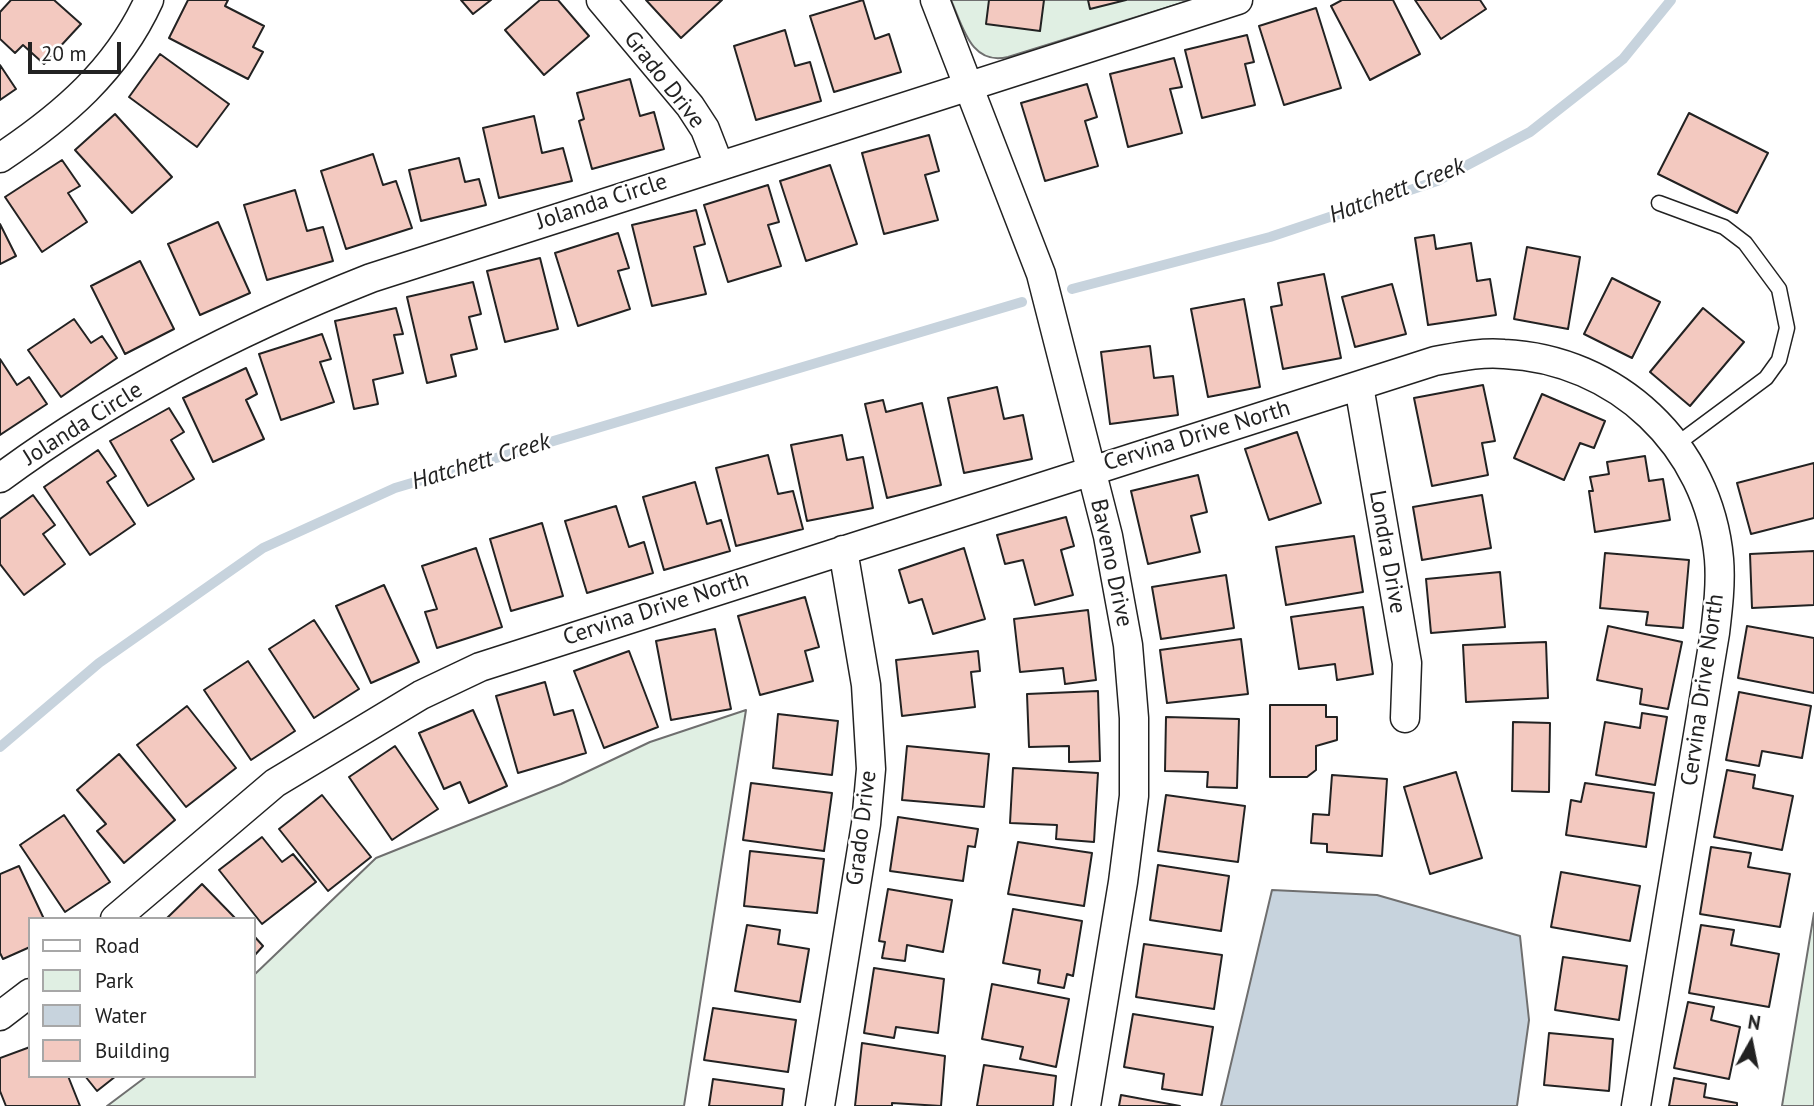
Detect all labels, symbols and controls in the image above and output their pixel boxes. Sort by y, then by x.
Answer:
street label: Grado Drive [618,26,710,134]
scale bar [32,28,124,72]
text: 20 m [41,40,87,67]
water label: Hatchett Creek [1325,152,1469,230]
street label: Jolanda Circle [533,168,671,236]
street label: Jolanda Circle [18,376,148,472]
street label: Cervina Drive North [1100,395,1294,477]
water label: Hatchett Creek [408,427,554,497]
street label: Londra Drive [1363,488,1411,616]
street label: Baveno Drive [1084,497,1138,629]
street label: Cervina Drive North [560,566,752,652]
street label: Cervina Drive North [1676,592,1730,788]
street label: Grado Drive [841,769,883,887]
legend [28,917,256,1078]
text: Road [95,932,139,959]
text: Park [95,967,134,994]
text: Water [95,1002,147,1029]
north arrow [1716,1008,1786,1078]
text: N [1746,1009,1762,1035]
text: Building [95,1037,170,1064]

